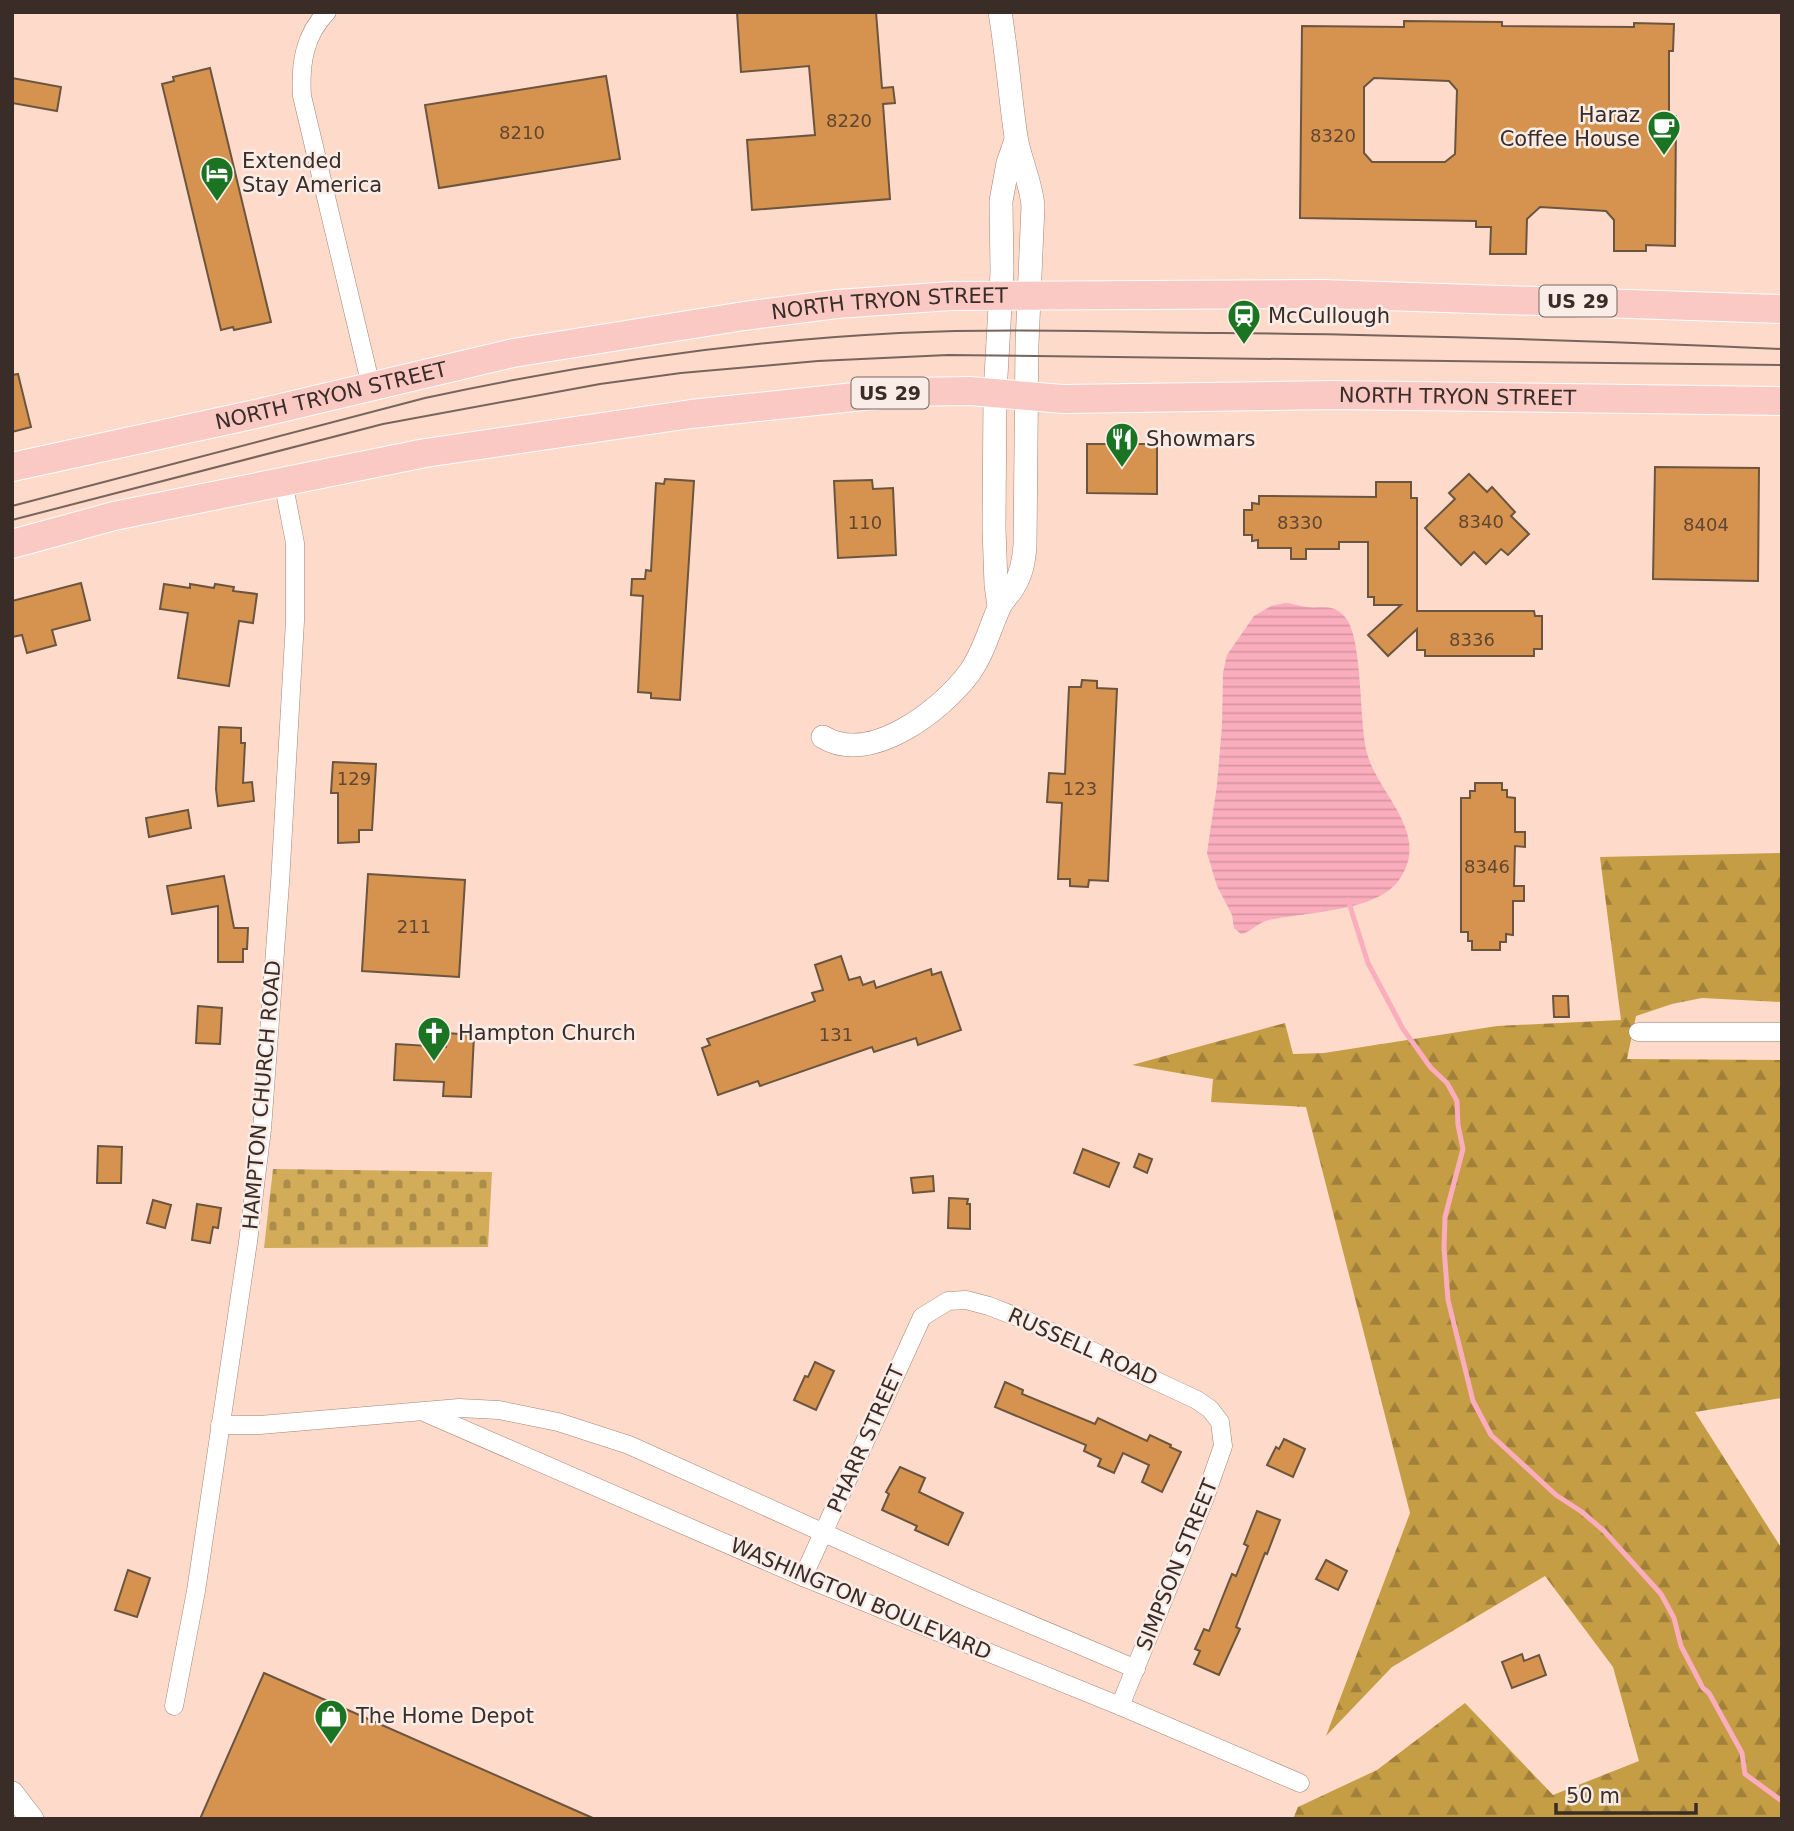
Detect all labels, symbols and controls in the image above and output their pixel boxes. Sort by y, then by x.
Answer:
place label: Haraz Coffee House [1500,103,1640,151]
cafe icon: Haraz Coffee House [1645,108,1683,157]
house number: 8220 [826,110,872,131]
house number: 8210 [499,122,545,143]
house number: 8320 [1310,125,1356,146]
place label: Extended Stay America [242,149,382,197]
hotel icon: Extended Stay America [198,154,236,203]
street label: NORTH TRYON STREET [770,284,1008,324]
road number: US 29 [1540,286,1616,316]
station icon: McCullough [1225,297,1263,346]
place label: McCullough [1268,304,1390,328]
street label: NORTH TRYON STREET [213,357,450,434]
road number: US 29 [852,378,928,408]
street label: NORTH TRYON STREET [1339,383,1577,410]
restaurant icon: Showmars [1103,420,1141,469]
place label: Showmars [1146,427,1256,451]
house number: 8340 [1458,511,1504,532]
house number: 110 [848,512,882,533]
house number: 8330 [1277,512,1323,533]
house number: 8404 [1683,514,1729,535]
house number: 8336 [1449,629,1495,650]
house number: 129 [337,768,371,789]
house number: 123 [1063,778,1097,799]
house number: 8346 [1464,856,1510,877]
house number: 211 [397,916,431,937]
street label: HAMPTON CHURCH ROAD [238,959,286,1231]
church icon: Hampton Church [415,1014,453,1063]
place label: Hampton Church [458,1021,636,1045]
house number: 131 [819,1024,853,1045]
street label: RUSSELL ROAD [1004,1303,1162,1391]
street label: PHARR STREET [823,1361,909,1516]
street label: SIMPSON STREET [1132,1476,1222,1654]
street label: WASHINGTON BOULEVARD [727,1533,995,1665]
shop icon: The Home Depot [312,1697,350,1746]
place label: The Home Depot [355,1704,534,1728]
scale bar [1556,1772,1696,1816]
text: 50 m [1566,1784,1620,1808]

